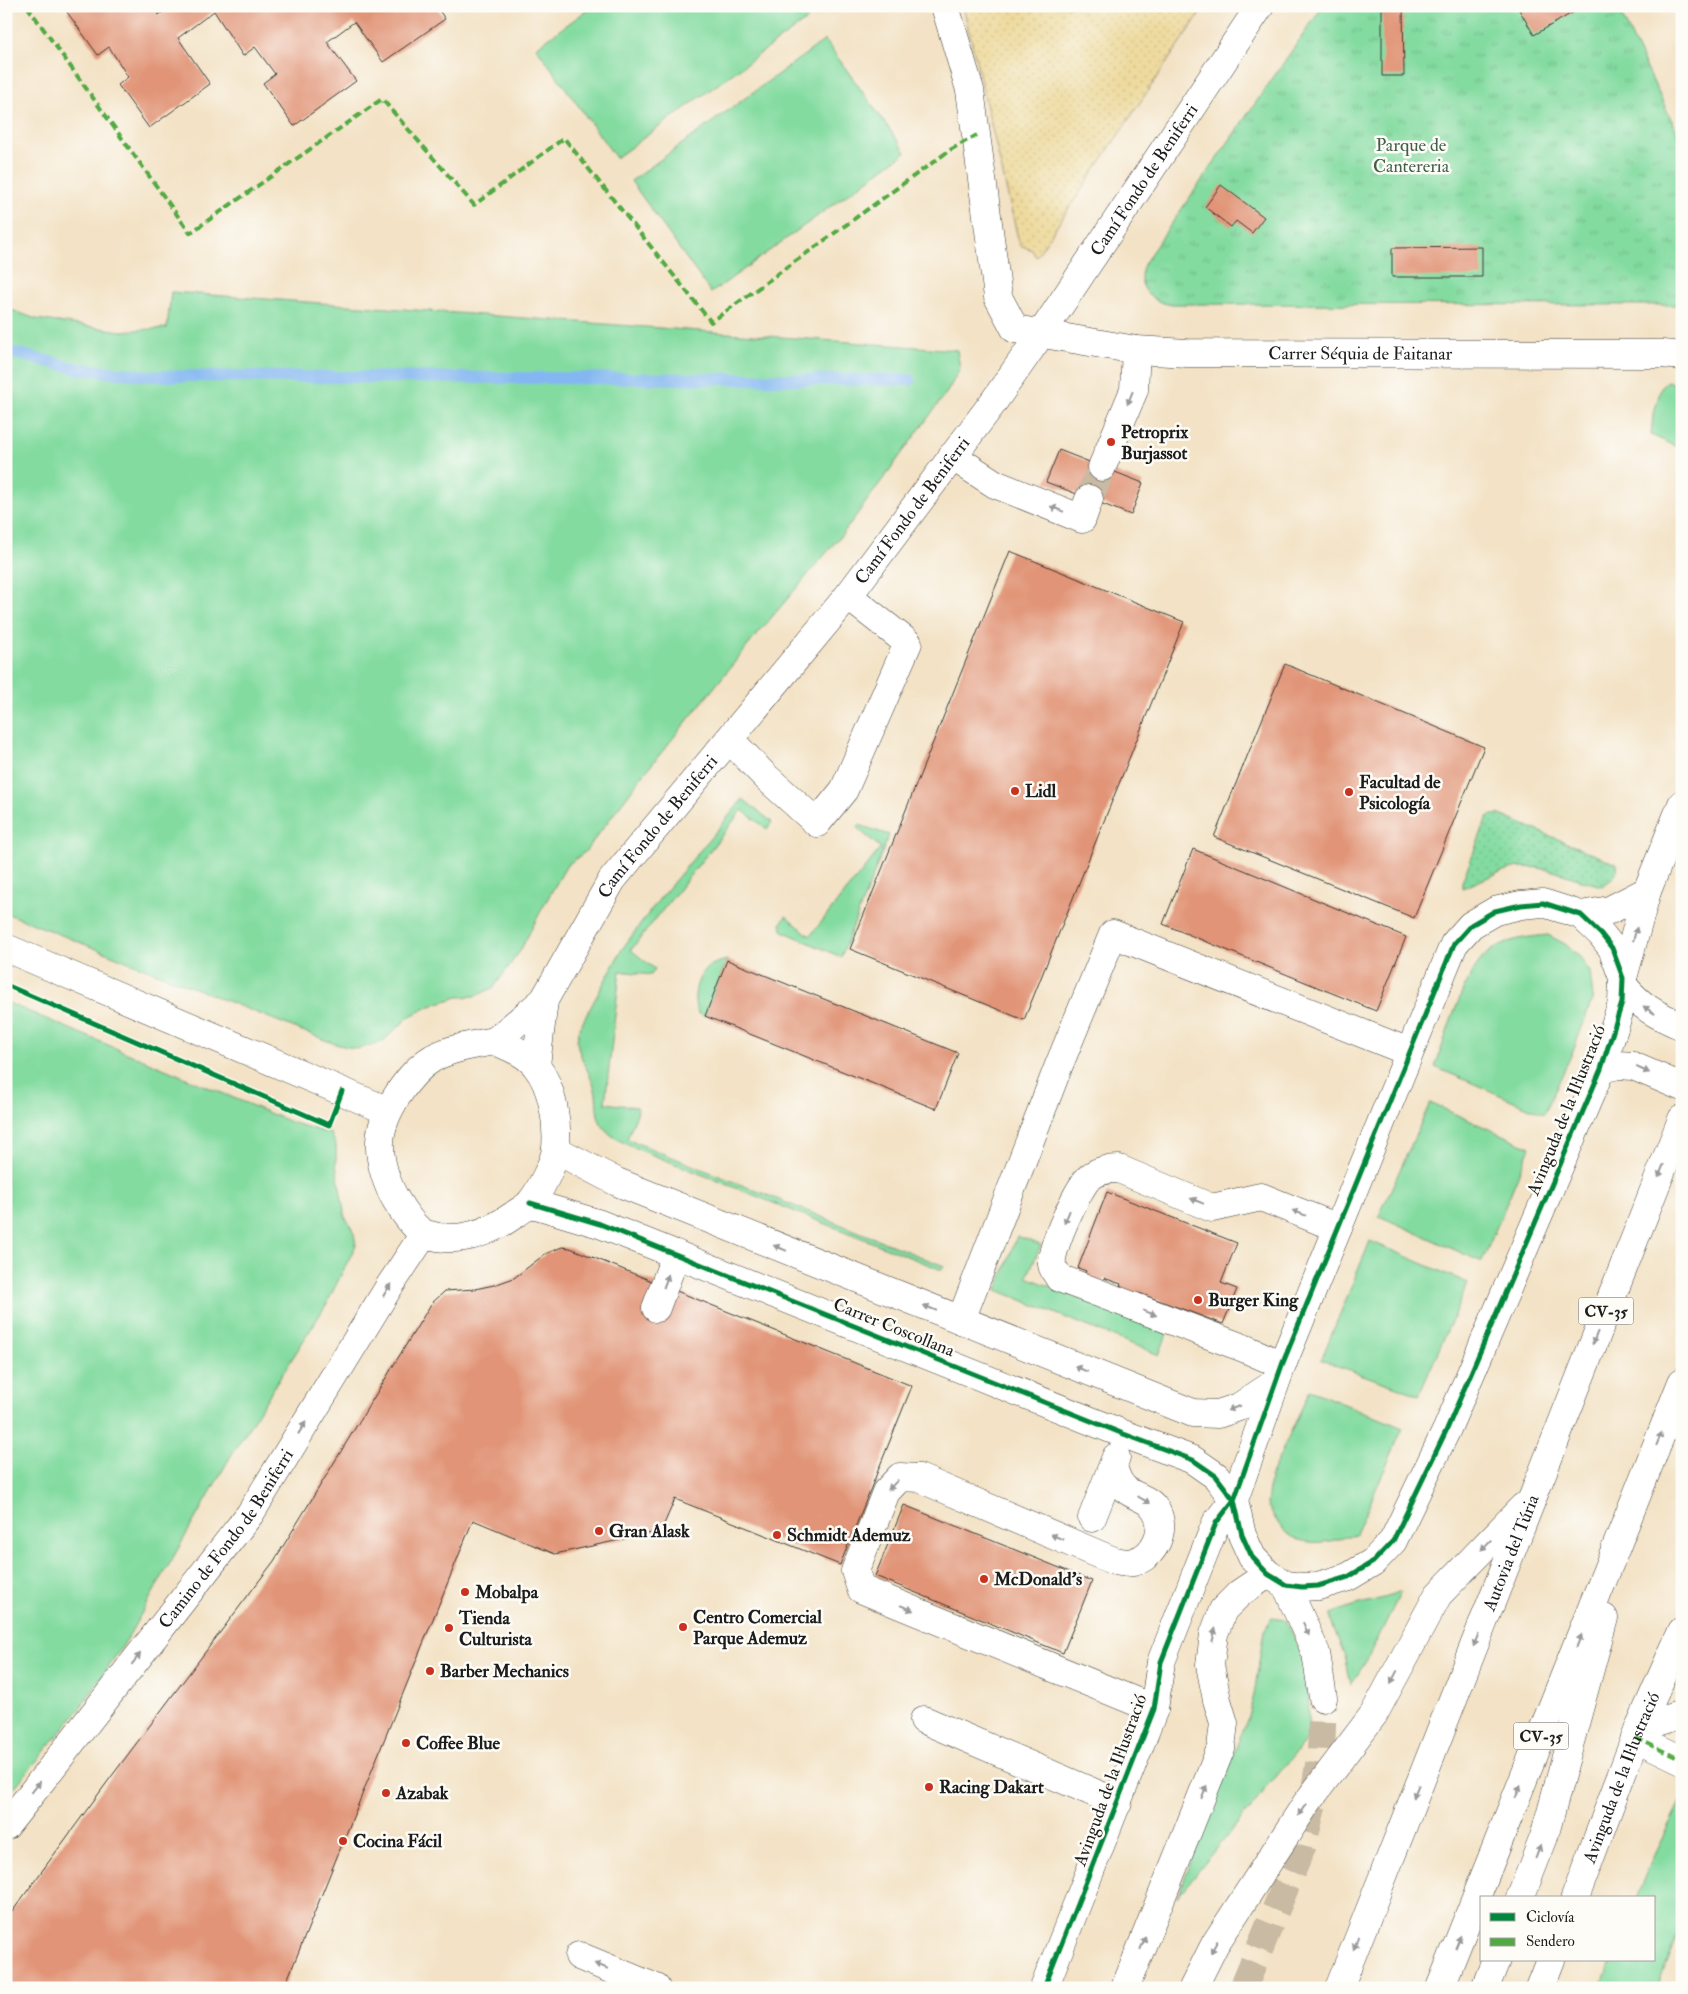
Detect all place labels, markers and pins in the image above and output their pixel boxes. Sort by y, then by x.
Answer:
place label: Petroprix Burjassot [1121,421,1189,465]
marker: Petroprix Burjassot [1105,436,1117,448]
place label: Facultad de Psicología [1359,771,1441,815]
place label: Lidl [1025,780,1057,803]
marker: Lidl [1009,785,1021,797]
marker: Facultad de Psicología [1343,786,1355,798]
place label: Burger King [1208,1289,1299,1312]
marker: Burger King [1192,1294,1204,1306]
place label: Gran Alask [609,1520,690,1543]
place label: Schmidt Ademuz [787,1524,911,1547]
marker: Gran Alask [593,1525,605,1537]
marker: Schmidt Ademuz [771,1529,783,1541]
place label: McDonald's [993,1568,1082,1591]
marker: McDonald's [978,1573,990,1585]
place label: Mobalpa [474,1581,539,1604]
marker: Mobalpa [459,1586,471,1598]
place label: Centro Comercial Parque Ademuz [693,1606,822,1650]
place label: Tienda Culturista [458,1607,532,1651]
marker: Centro Comercial Parque Ademuz [677,1621,689,1633]
marker: Tienda Culturista [443,1622,455,1634]
place label: Barber Mechanics [440,1660,569,1683]
marker: Barber Mechanics [424,1665,436,1677]
place label: Coffee Blue [416,1732,501,1755]
marker: Coffee Blue [400,1737,412,1749]
place label: Racing Dakart [939,1776,1044,1799]
marker: Racing Dakart [923,1781,935,1793]
place label: Azabak [395,1782,449,1805]
marker: Azabak [380,1787,392,1799]
place label: Cocina Fácil [353,1830,443,1853]
marker: Cocina Fácil [337,1835,349,1847]

